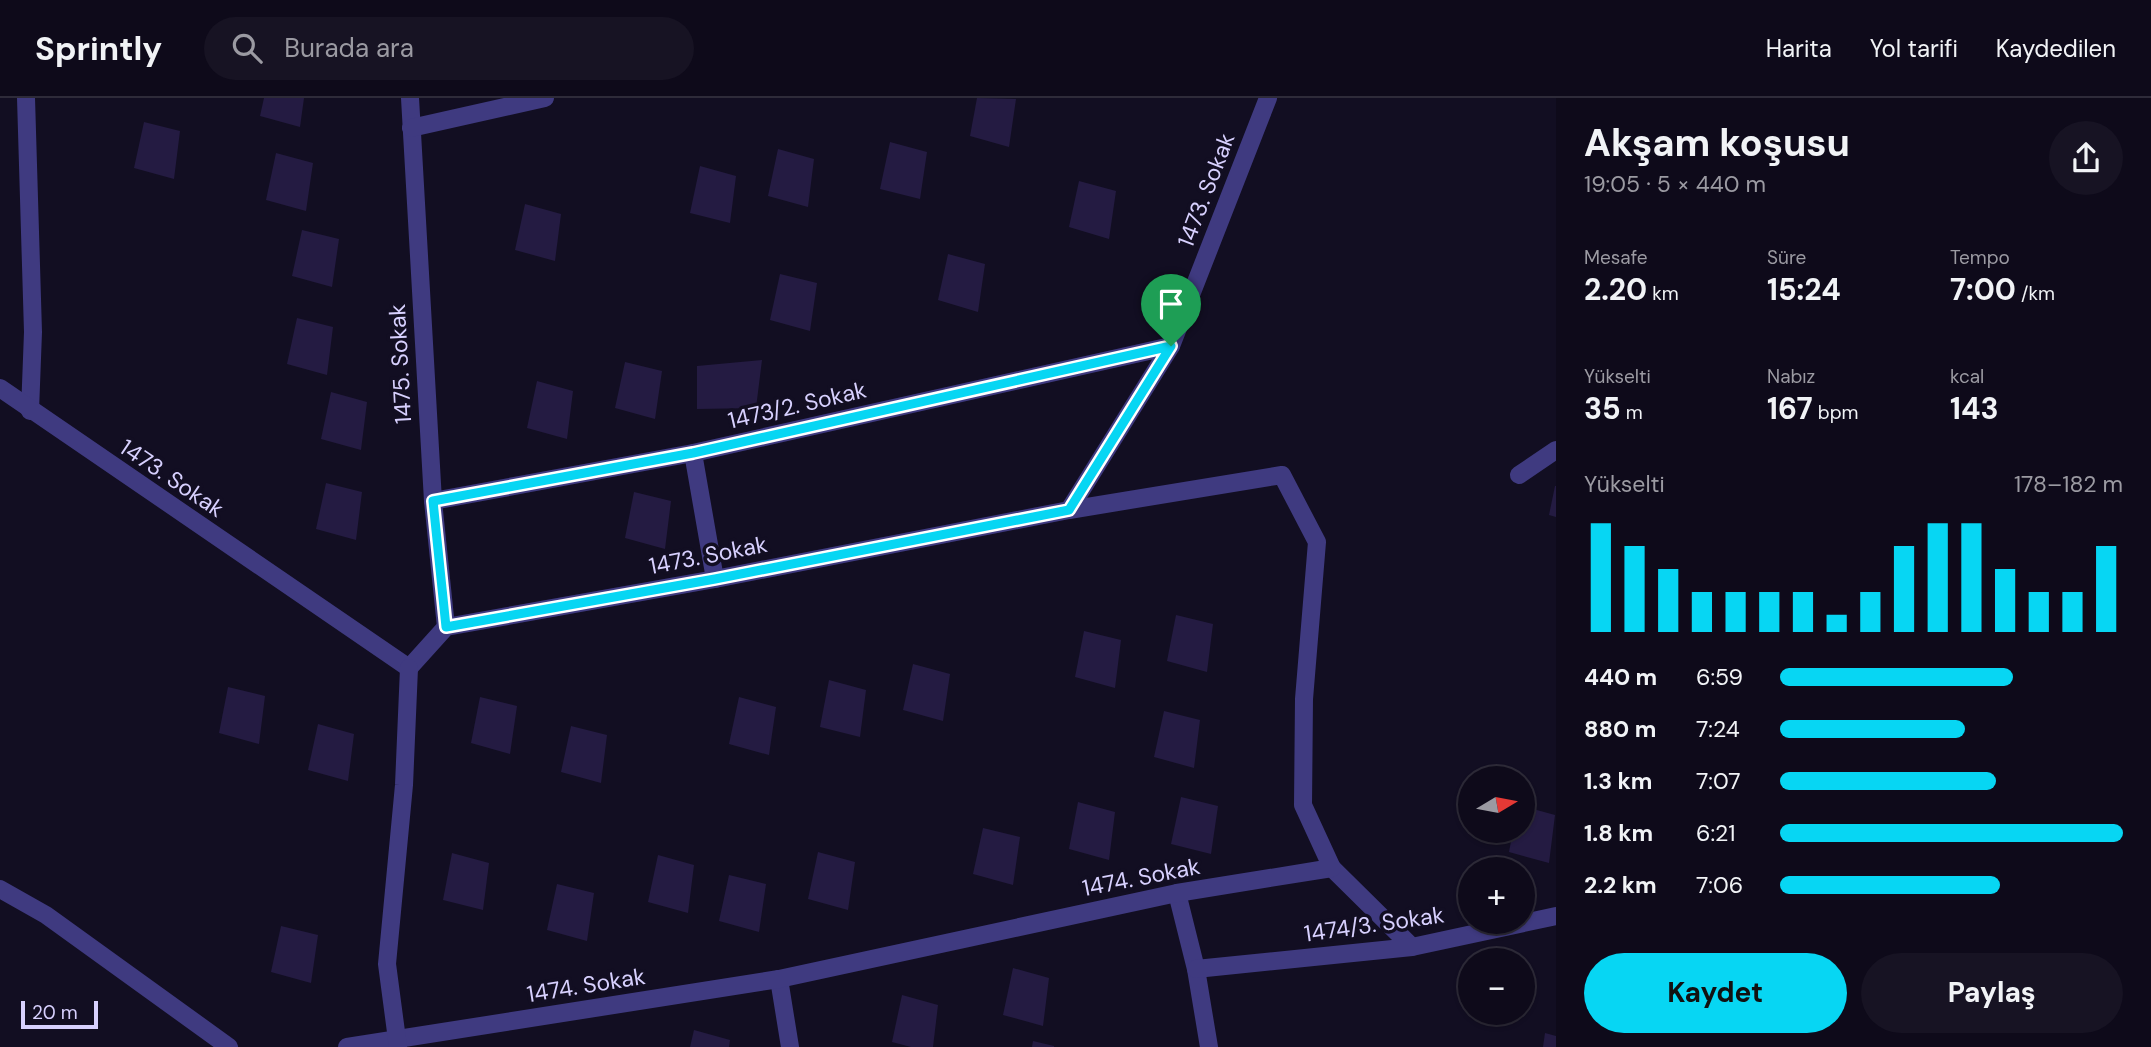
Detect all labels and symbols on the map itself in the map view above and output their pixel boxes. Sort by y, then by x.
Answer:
street label: 1473. Sokak [1171,128,1242,251]
pin [1141,274,1201,346]
street label: 1475. Sokak [382,303,418,425]
street label: 1473/2. Sokak [725,374,869,435]
street label: 1473. Sokak [114,432,230,524]
street label: 1473. Sokak [646,529,770,581]
north arrow [1458,766,1535,844]
street label: 1474. Sokak [1080,851,1203,903]
street label: 1474/3. Sokak [1302,899,1446,949]
street label: 1474. Sokak [525,961,648,1009]
scale bar [21,998,98,1030]

